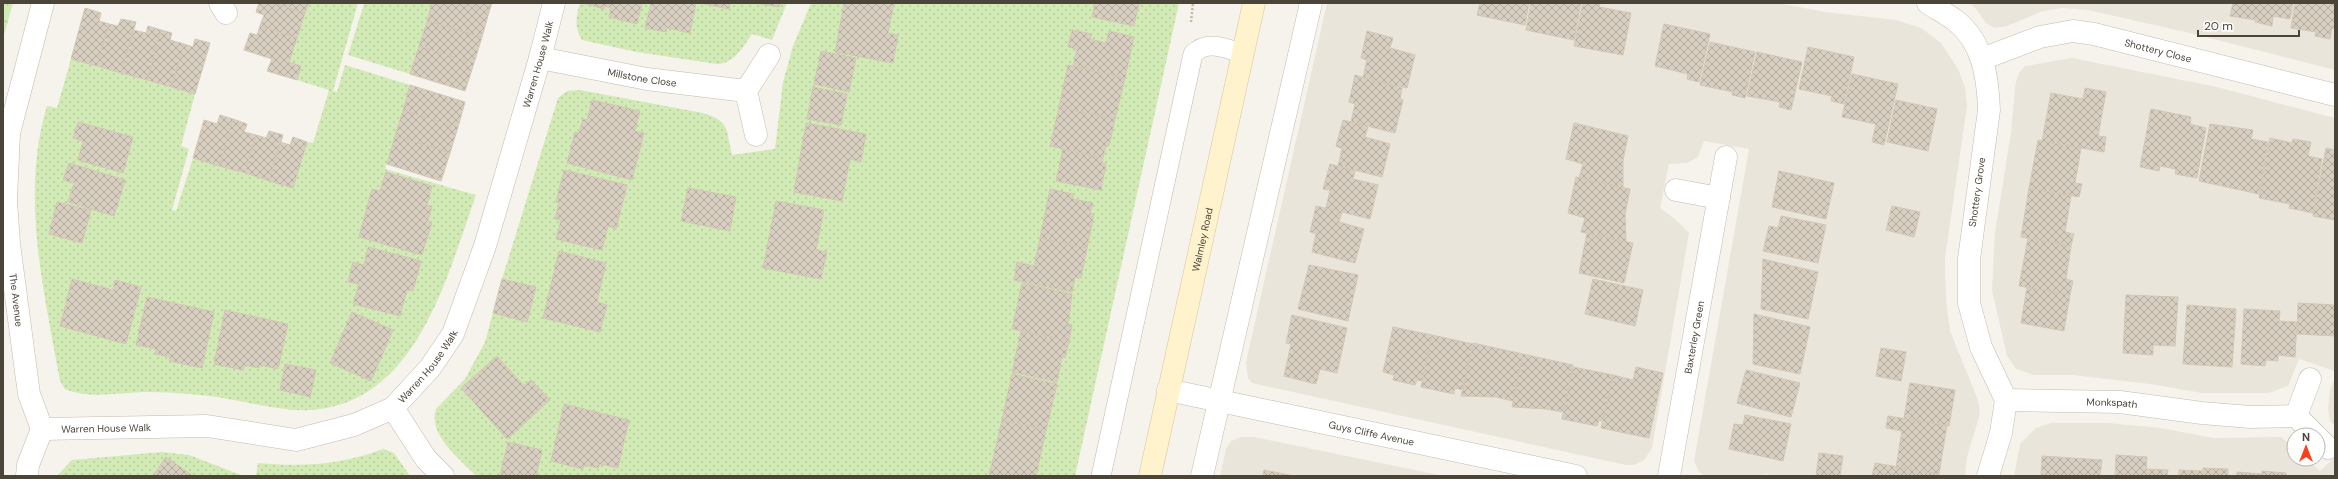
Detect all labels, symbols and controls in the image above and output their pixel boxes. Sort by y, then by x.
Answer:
scale bar [2198,12,2299,38]
text: 20 m [2204,18,2233,34]
street label: Warren House Walk [519,19,556,109]
street label: Shottery Close [2123,36,2193,65]
street label: Millstone Close [606,65,678,89]
street label: Shottery Grove [1966,156,1988,228]
street label: Walmley Road [1189,206,1215,273]
street label: The Avenue [6,273,26,328]
street label: Baxterley Green [1681,299,1707,375]
street label: Warren House Walk [395,328,460,405]
street label: Monkspath [2086,395,2139,411]
street label: Guys Cliffe Avenue [1328,418,1416,448]
street label: Warren House Walk [61,421,151,435]
north arrow [2286,427,2326,467]
text: N [2302,430,2310,444]

